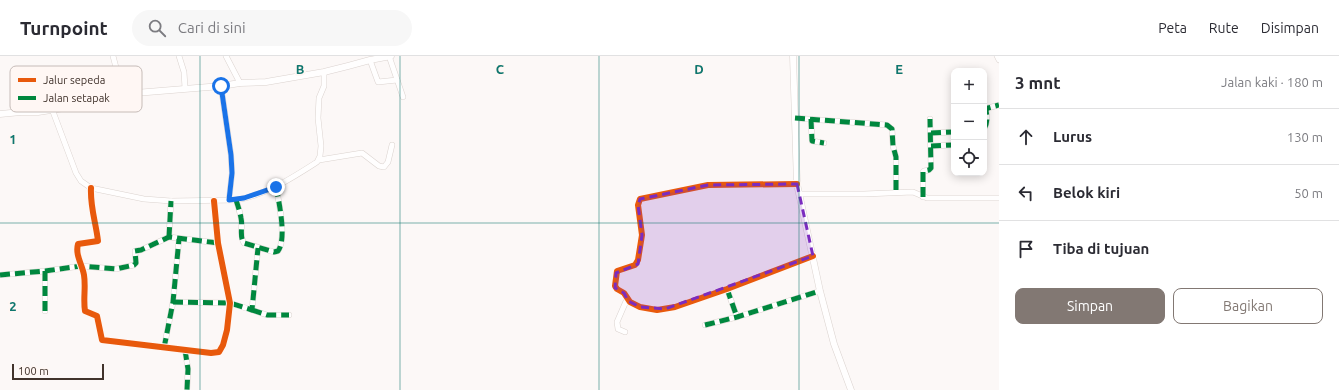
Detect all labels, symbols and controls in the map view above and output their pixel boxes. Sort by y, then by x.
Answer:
search box [132,10,412,46]
text: Turnpoint [20,17,108,39]
icon: search [146,17,168,39]
text: Cari di sini [178,19,246,36]
text: Peta [1158,20,1187,36]
text: Rute [1209,20,1239,36]
text: Disimpan [1261,20,1319,36]
text: B [296,62,305,76]
text: C [496,62,505,76]
text: D [694,62,704,76]
text: E [895,62,903,76]
legend [10,66,142,112]
map controls [951,68,987,176]
button: + [951,68,987,104]
text: 3 mnt [1015,73,1061,92]
text: Jalur sepeda [43,74,105,86]
text: Jalan kaki · 180 m [1221,75,1323,89]
route start [212,77,230,95]
text: Jalan setapak [43,92,110,104]
button: − [951,104,987,140]
icon: ahead [1015,126,1037,148]
text: Lurus [1053,128,1092,145]
text: 130 m [1287,130,1323,144]
text: 1 [9,132,17,146]
button: locate [951,140,987,176]
route end [267,178,285,196]
icon: left [1015,182,1037,204]
text: Belok kiri [1053,184,1120,201]
text: 50 m [1294,186,1323,200]
icon: arrive [1015,238,1037,260]
text: Tiba di tujuan [1053,240,1149,257]
button: Simpan [1015,288,1165,324]
button: Bagikan [1173,288,1323,324]
text: 2 [9,299,17,313]
scale bar [12,362,104,381]
text: 100 m [18,365,49,377]

